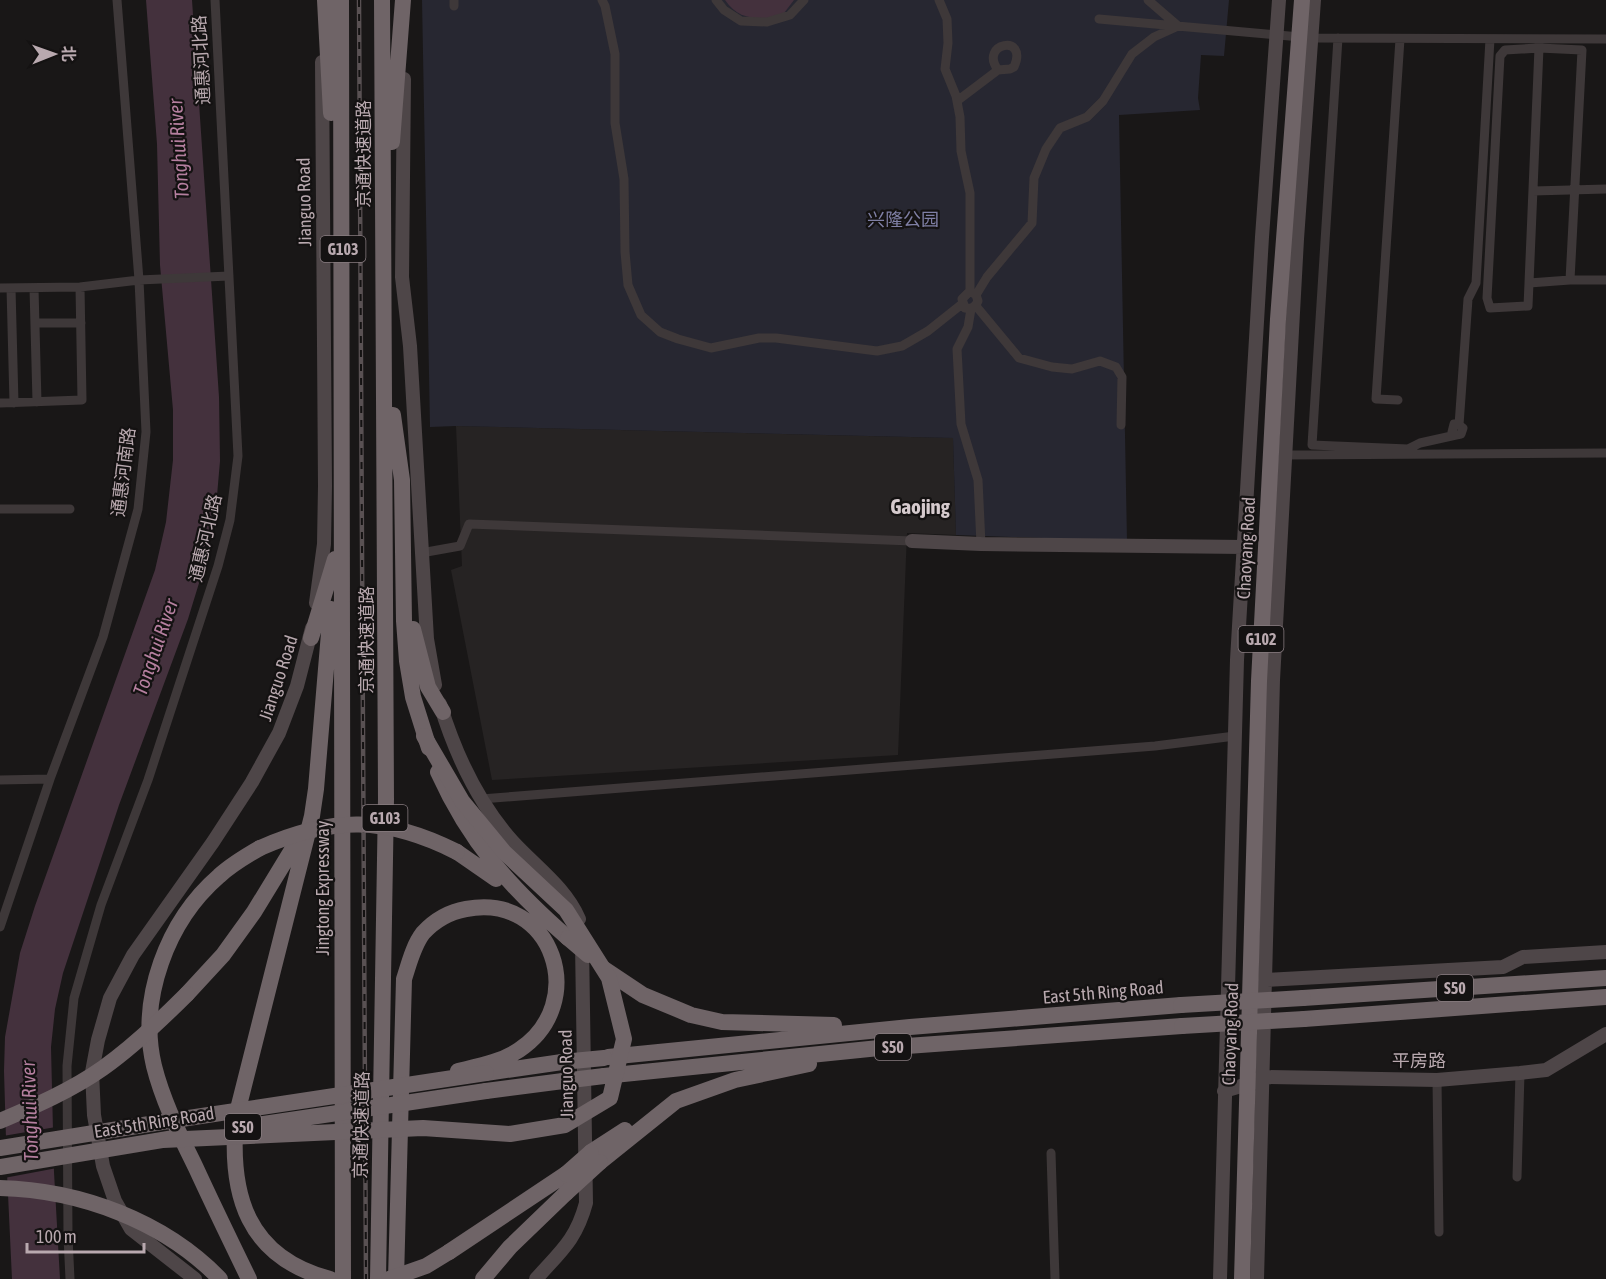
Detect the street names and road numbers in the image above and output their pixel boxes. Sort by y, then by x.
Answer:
street label: 通惠河北路 [188,15,214,105]
street label: 京通快速道路 [353,100,374,208]
street label: Jianguo Road [293,157,315,247]
road number: G103 [320,236,366,262]
street label: 通惠河南路 [107,426,139,518]
street label: 通惠河北路 [185,492,225,584]
street label: Chaoyang Road [1233,496,1259,600]
street label: 京通快速道路 [356,586,377,694]
road number: G102 [1238,626,1284,652]
street label: Jianguo Road [254,633,302,723]
road number: G103 [362,805,408,831]
street label: Jingtong Expressway [312,821,333,955]
road number: S50 [1437,975,1473,1001]
street label: East 5th Ring Road [1042,976,1164,1008]
street label: Chaoyang Road [1218,982,1242,1086]
street label: Jianguo Road [555,1029,577,1119]
road number: S50 [875,1034,911,1060]
street label: 平房路 [1392,1050,1446,1071]
street label: 京通快速道路 [350,1071,372,1179]
street label: East 5th Ring Road [92,1102,216,1142]
road number: S50 [225,1114,261,1140]

